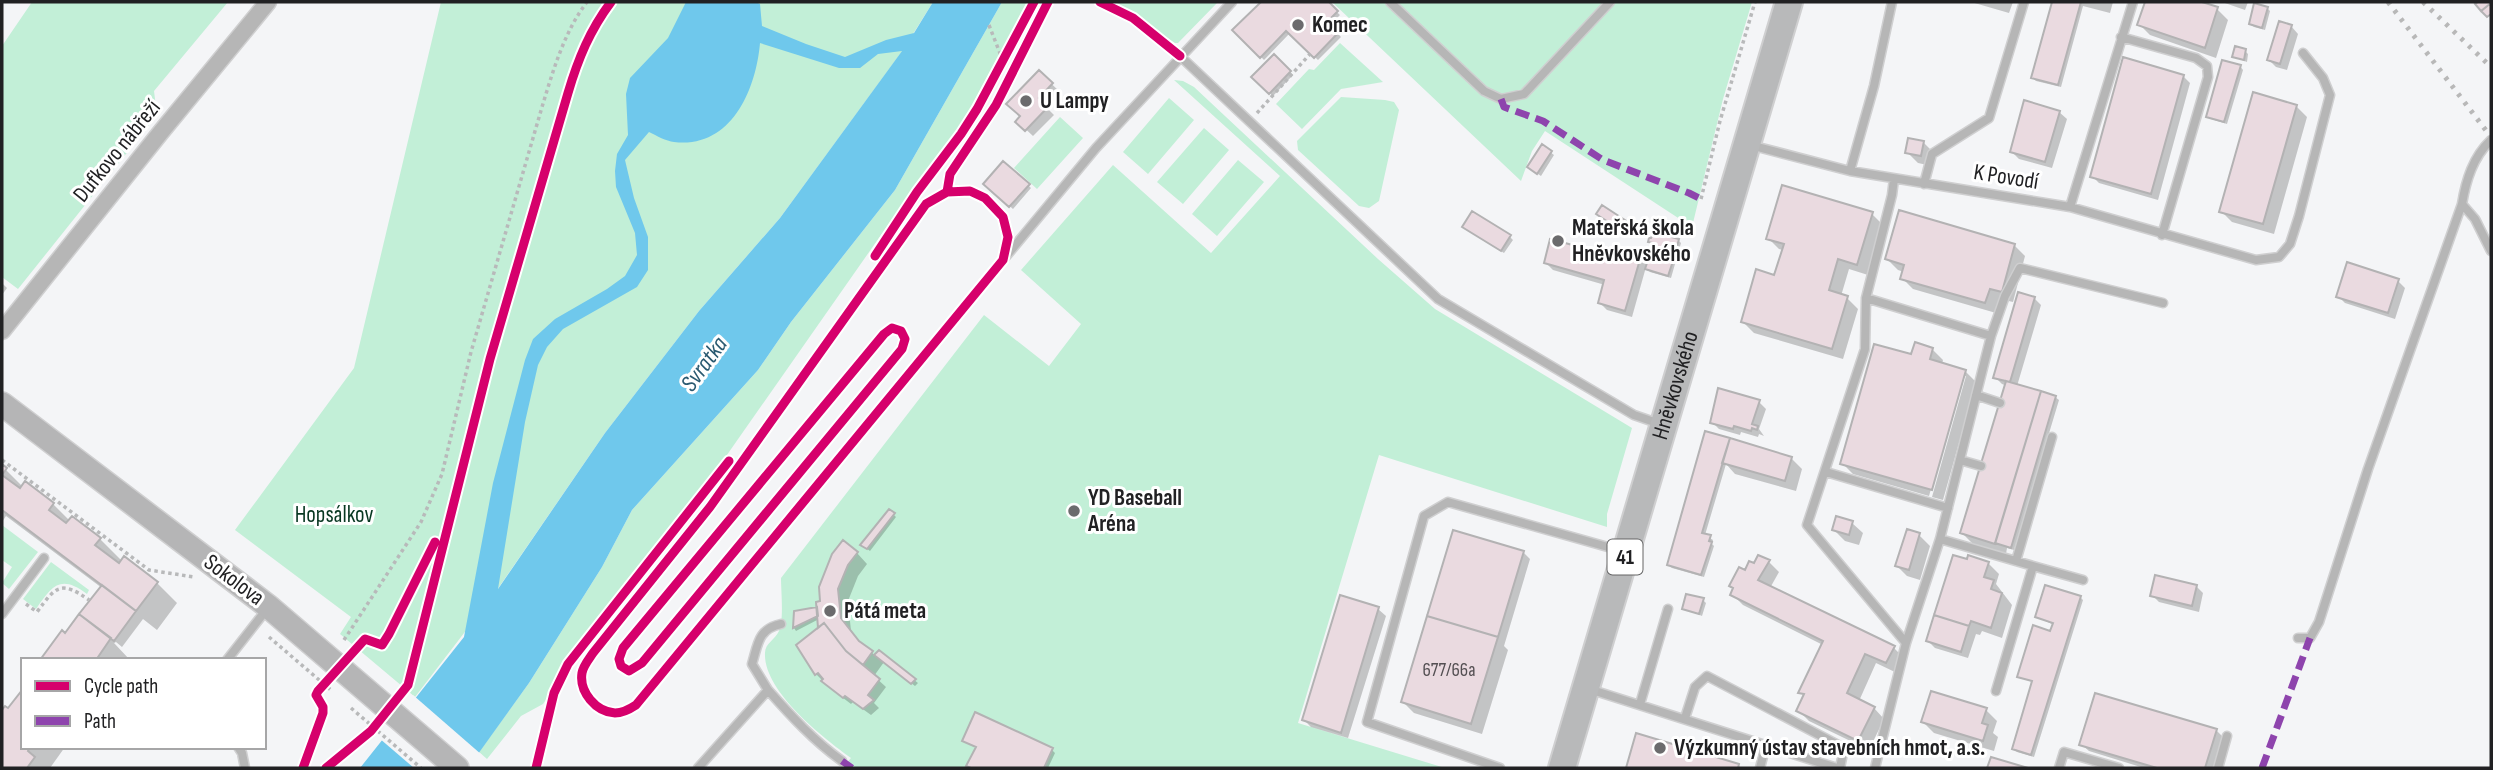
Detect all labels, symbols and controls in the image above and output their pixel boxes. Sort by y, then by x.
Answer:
place label: Komec [1312,11,1368,39]
marker: Komec [1290,17,1306,33]
place label: U Lampy [1040,87,1109,115]
marker: U Lampy [1018,93,1034,109]
street label: Dufkovo nábřeží [67,94,167,208]
street label: K Povodí [1972,158,2041,196]
place label: Mateřská škola Hněvkovského [1572,214,1694,268]
marker: Mateřská škola Hněvkovského [1550,233,1566,249]
street label: Hněvkovského [1646,328,1705,443]
water label: Svratka [674,331,734,397]
place label: YD Baseball Aréna [1087,484,1182,538]
park label: Hopsálkov [295,501,373,529]
marker: YD Baseball Aréna [1066,503,1082,519]
road number: 41 [1608,540,1642,574]
street label: Sokolova [198,548,270,612]
place label: Pátá meta [844,597,926,625]
marker: Pátá meta [822,603,838,619]
legend [21,658,266,749]
house number: 677/66a [1423,659,1475,682]
text: Cycle path [84,674,158,699]
text: Path [84,709,116,734]
place label: Výzkumný ústav stavebních hmot, a.s. [1674,734,1985,762]
marker: Výzkumný ústav stavebních hmot, a.s. [1652,740,1668,756]

